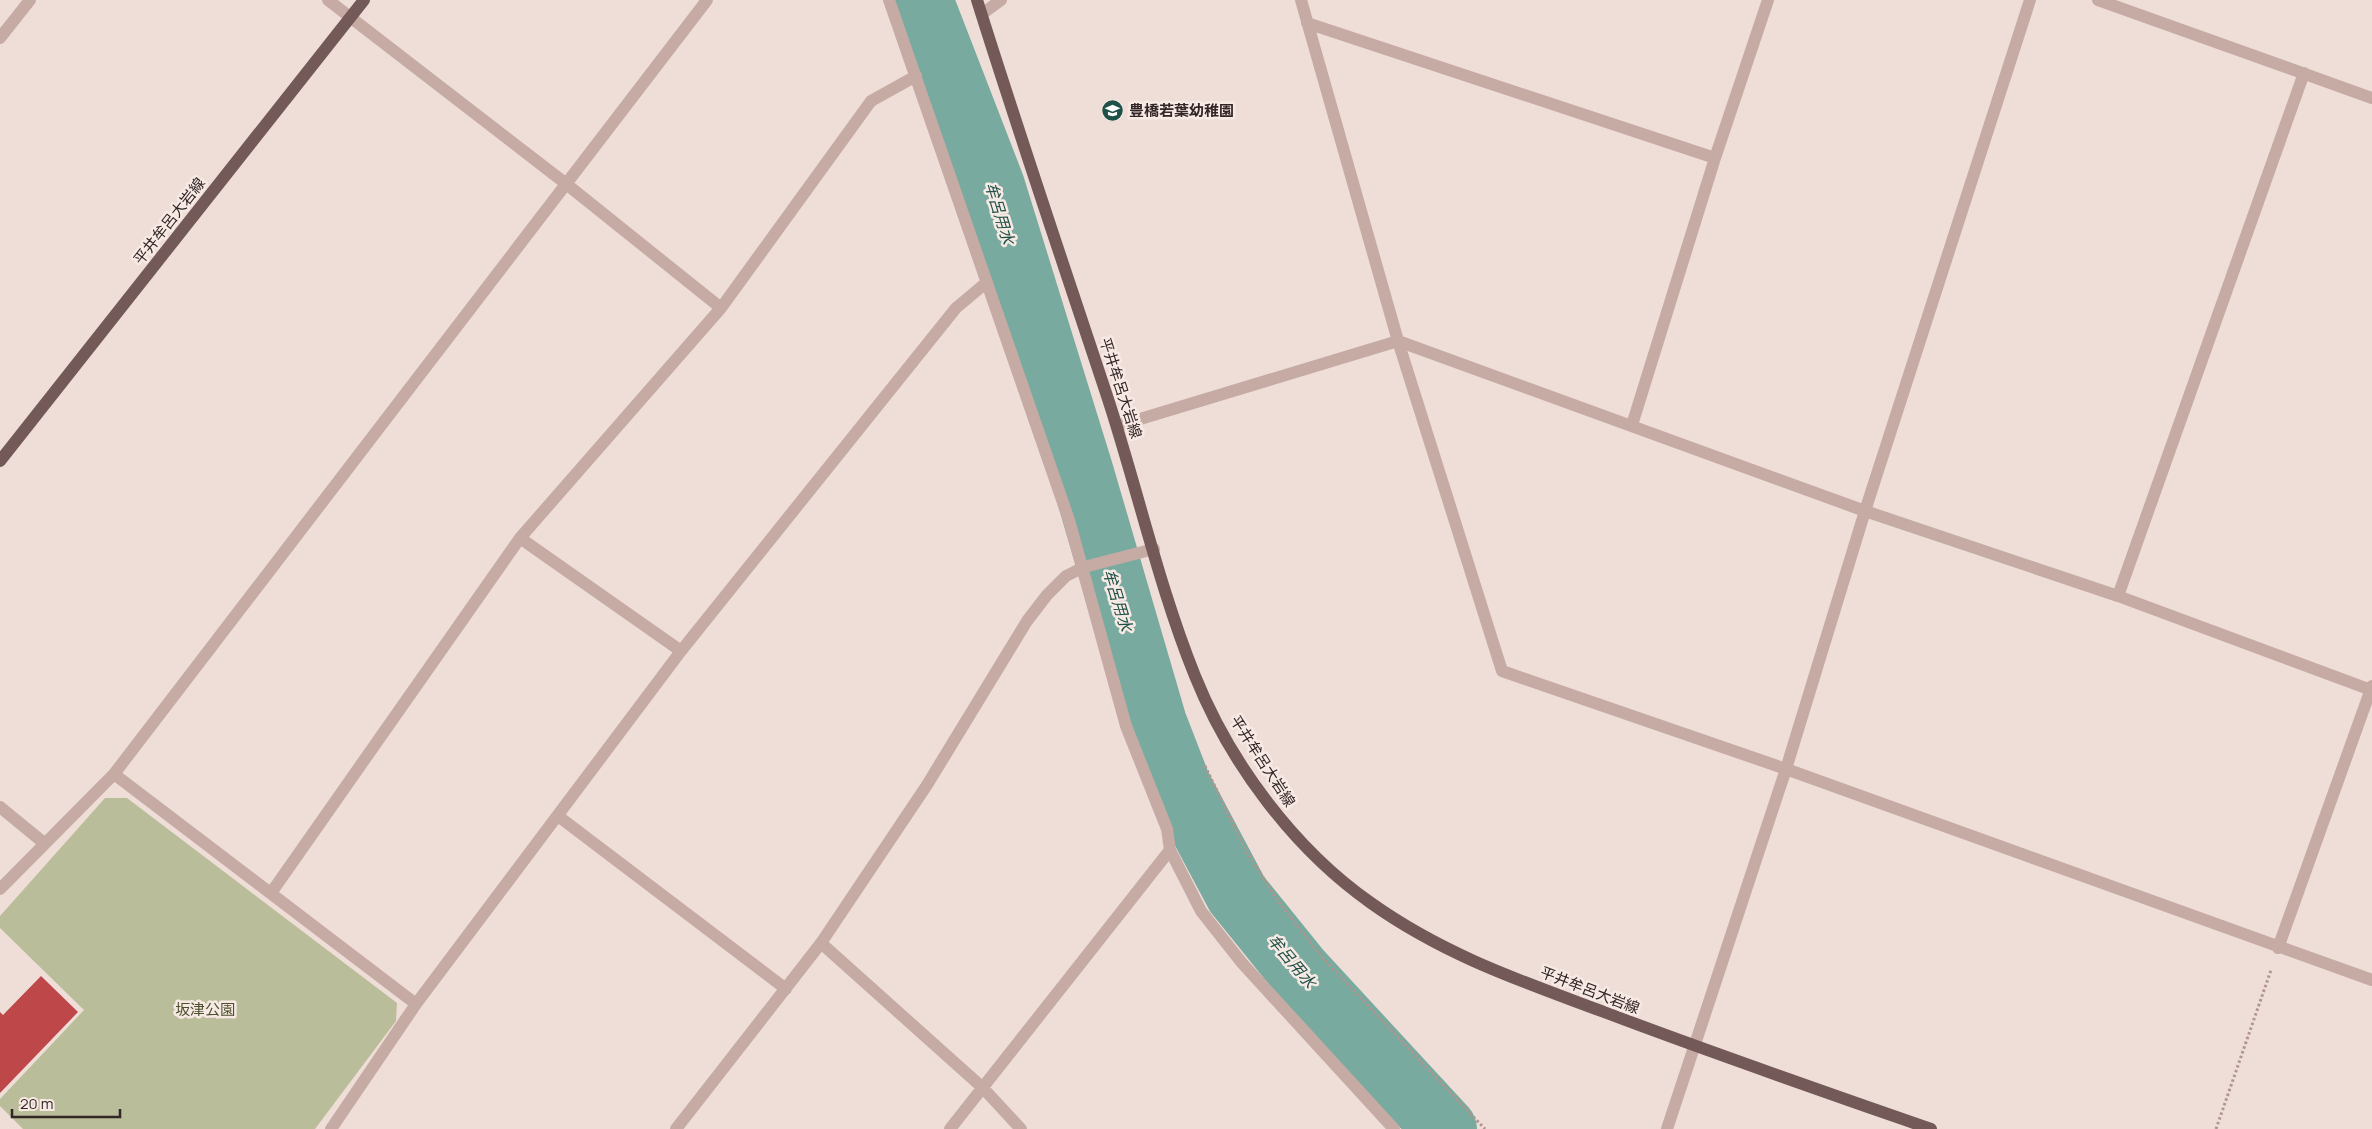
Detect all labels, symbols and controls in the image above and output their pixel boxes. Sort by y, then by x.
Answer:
school or university icon: 豊橋若葉幼稚園 [1101,98,1125,122]
place label: 豊橋若葉幼稚園 [1129,100,1234,121]
street label: 平井牟呂大岩線 [128,173,210,269]
water label: 牟呂用水 [980,179,1020,249]
street label: 平井牟呂大岩線 [1095,335,1147,441]
water label: 牟呂用水 [1098,566,1138,636]
street label: 平井牟呂大岩線 [1226,711,1300,811]
water label: 牟呂用水 [1263,929,1322,994]
street label: 平井牟呂大岩線 [1537,961,1643,1019]
park label: 坂津公園 [175,999,235,1020]
scale bar [12,1086,120,1118]
text: 20 m [20,1093,53,1114]

